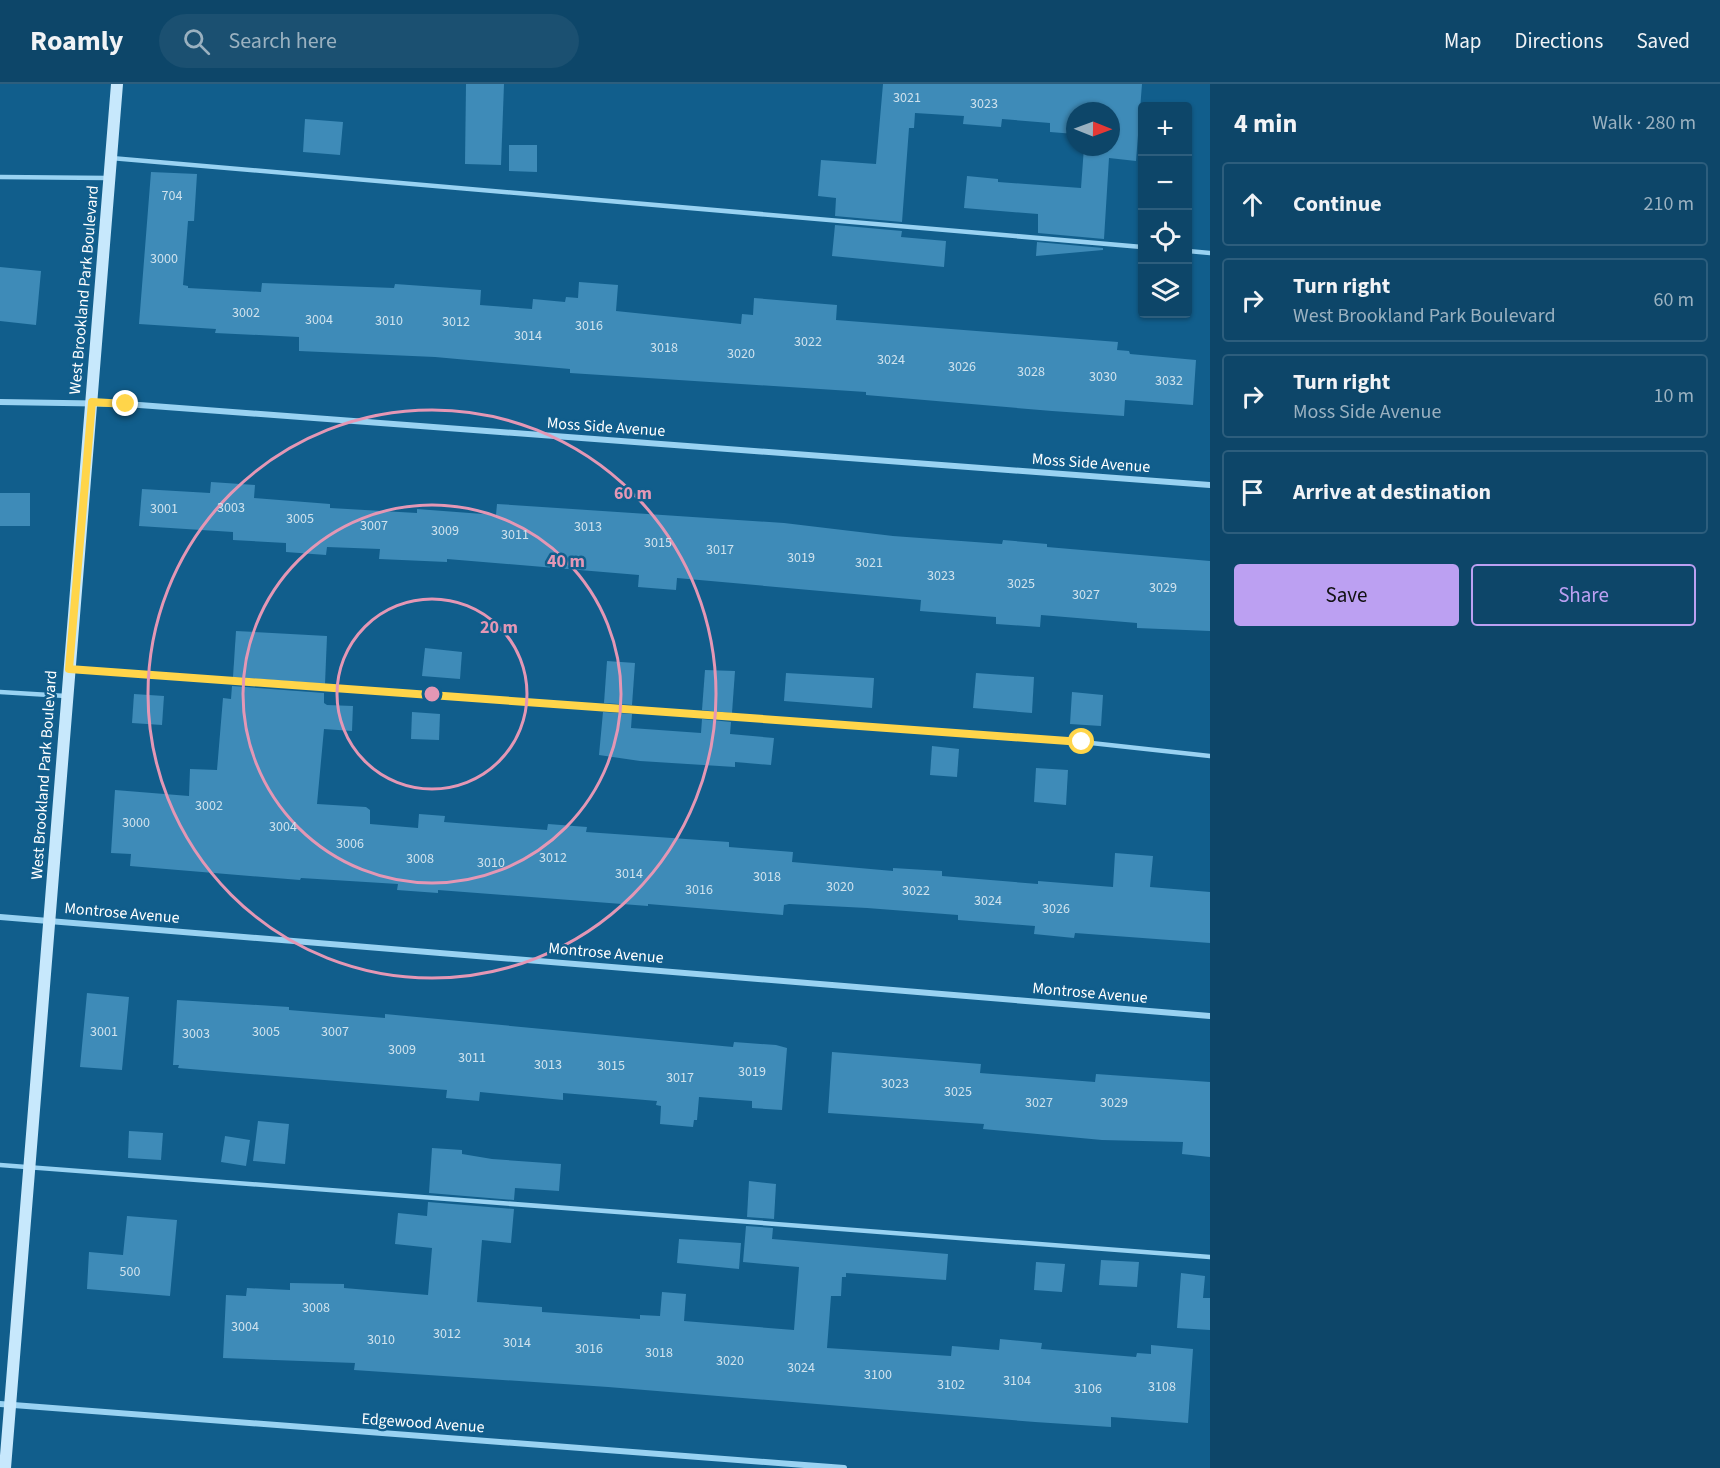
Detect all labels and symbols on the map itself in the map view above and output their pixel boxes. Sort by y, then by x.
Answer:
house number: 3021 [893,88,921,108]
house number: 3023 [970,94,998,114]
north arrow [1066,102,1120,156]
street label: West Brookland Park Boulevard [64,184,104,396]
house number: 704 [162,186,182,206]
house number: 3000 [150,249,178,269]
house number: 3002 [232,303,260,323]
house number: 3004 [305,310,333,330]
house number: 3010 [375,311,403,331]
house number: 3012 [442,312,470,332]
house number: 3016 [575,316,603,336]
house number: 3014 [514,326,542,346]
house number: 3022 [794,332,822,352]
house number: 3018 [650,338,678,358]
house number: 3020 [727,344,755,364]
house number: 3024 [877,350,905,370]
house number: 3026 [948,357,976,377]
house number: 3028 [1017,362,1045,382]
house number: 3030 [1089,367,1117,387]
house number: 3032 [1155,371,1183,391]
route end [112,390,138,416]
street label: Moss Side Avenue [546,412,666,442]
street label: Moss Side Avenue [1031,448,1151,478]
text: 60 m [614,481,652,506]
house number: 3003 [217,498,245,518]
house number: 3001 [150,499,178,519]
house number: 3005 [286,509,314,529]
house number: 3007 [360,516,388,536]
house number: 3013 [574,517,602,537]
house number: 3009 [431,521,459,541]
house number: 3011 [501,525,529,545]
house number: 3015 [644,533,672,553]
house number: 3017 [706,540,734,560]
house number: 3019 [787,548,815,568]
text: 40 m [547,549,585,574]
house number: 3021 [855,553,883,573]
house number: 3023 [927,566,955,586]
house number: 3025 [1007,574,1035,594]
house number: 3029 [1149,578,1177,598]
house number: 3027 [1072,585,1100,605]
text: 20 m [480,615,518,640]
street label: West Brookland Park Boulevard [26,669,62,881]
centre of rings [422,684,442,704]
route start [1068,728,1094,754]
house number: 3002 [195,796,223,816]
house number: 3000 [122,813,150,833]
house number: 3004 [269,817,297,837]
house number: 3006 [336,834,364,854]
house number: 3012 [539,848,567,868]
house number: 3008 [406,849,434,869]
house number: 3010 [477,853,505,873]
house number: 3014 [615,864,643,884]
house number: 3018 [753,867,781,887]
house number: 3020 [826,877,854,897]
house number: 3016 [685,880,713,900]
house number: 3022 [902,881,930,901]
house number: 3024 [974,891,1002,911]
street label: Montrose Avenue [63,897,181,929]
house number: 3026 [1042,899,1070,919]
street label: Montrose Avenue [547,937,665,969]
street label: Montrose Avenue [1031,977,1149,1009]
house number: 3001 [90,1022,118,1042]
house number: 3005 [252,1022,280,1042]
house number: 3007 [321,1022,349,1042]
house number: 3003 [182,1024,210,1044]
house number: 3009 [388,1040,416,1060]
house number: 3011 [458,1048,486,1068]
house number: 3013 [534,1055,562,1075]
house number: 3015 [597,1056,625,1076]
house number: 3019 [738,1062,766,1082]
house number: 3017 [666,1068,694,1088]
house number: 3023 [881,1074,909,1094]
house number: 3025 [944,1082,972,1102]
house number: 3027 [1025,1093,1053,1113]
house number: 3029 [1100,1093,1128,1113]
house number: 500 [120,1262,140,1282]
house number: 3008 [302,1298,330,1318]
house number: 3004 [231,1317,259,1337]
house number: 3012 [433,1324,461,1344]
house number: 3010 [367,1330,395,1350]
house number: 3014 [503,1333,531,1353]
house number: 3016 [575,1339,603,1359]
house number: 3018 [645,1343,673,1363]
house number: 3020 [716,1351,744,1371]
house number: 3024 [787,1358,815,1378]
house number: 3100 [864,1365,892,1385]
house number: 3104 [1003,1371,1031,1391]
house number: 3102 [937,1375,965,1395]
house number: 3108 [1148,1377,1176,1397]
house number: 3106 [1074,1379,1102,1399]
street label: Edgewood Avenue [361,1408,485,1438]

